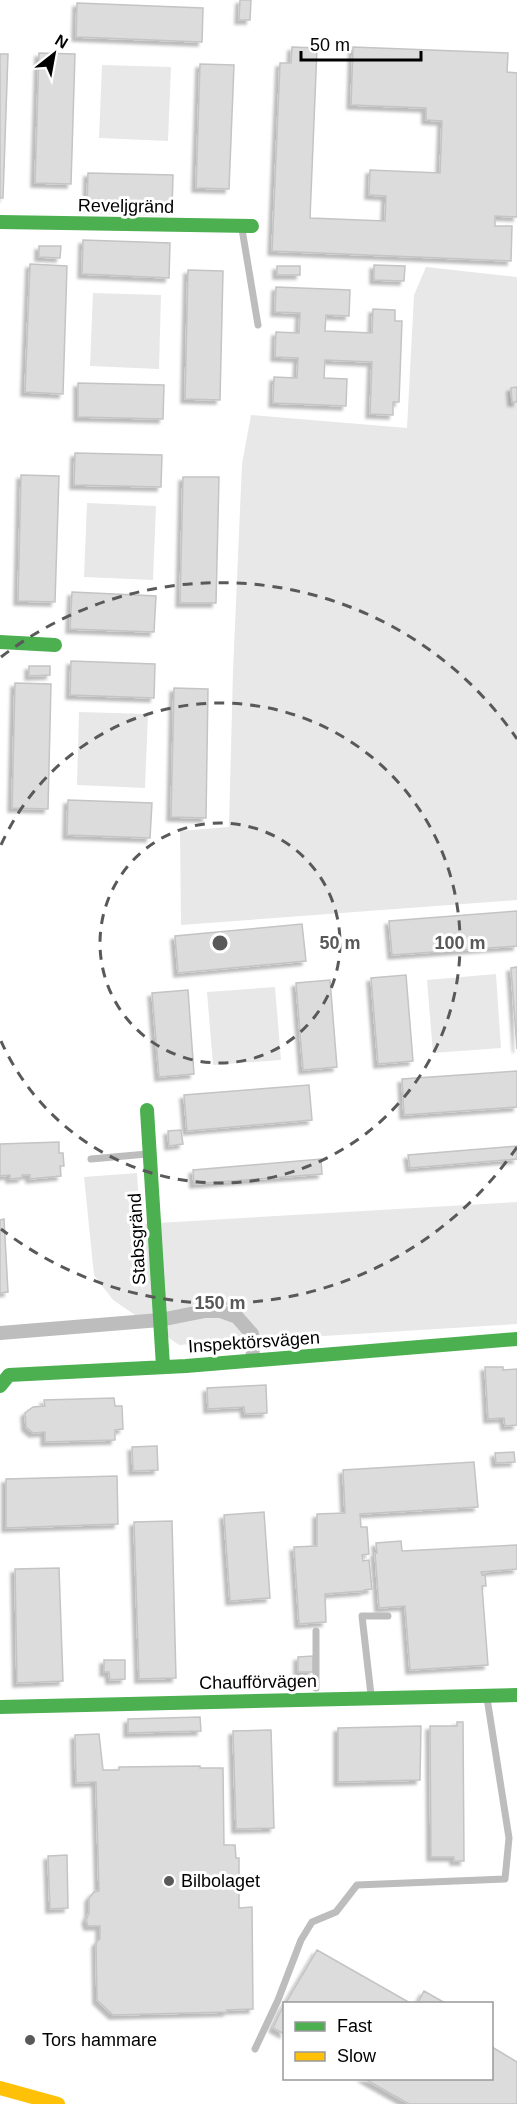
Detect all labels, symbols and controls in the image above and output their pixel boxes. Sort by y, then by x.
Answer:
north arrow [24,24,84,84]
scale bar [301,24,421,62]
text: N [52,31,71,52]
text: 50 m [310,35,350,55]
street label: Reveljgränd [78,195,174,217]
centre of rings [210,933,230,953]
text: 50 m [319,933,361,953]
text: 100 m [434,933,486,953]
street label: Stabsgränd [125,1193,149,1285]
text: 150 m [194,1293,246,1313]
street label: Inspektörsvägen [187,1327,321,1357]
street label: Chaufförvägen [199,1671,317,1693]
place label: Bilbolaget [181,1871,260,1891]
marker: Bilbolaget [162,1874,176,1888]
legend [283,2002,493,2080]
text: Fast [337,2016,372,2036]
place label: Tors hammare [42,2030,157,2050]
marker: Tors hammare [23,2033,37,2047]
text: Slow [337,2046,377,2066]

